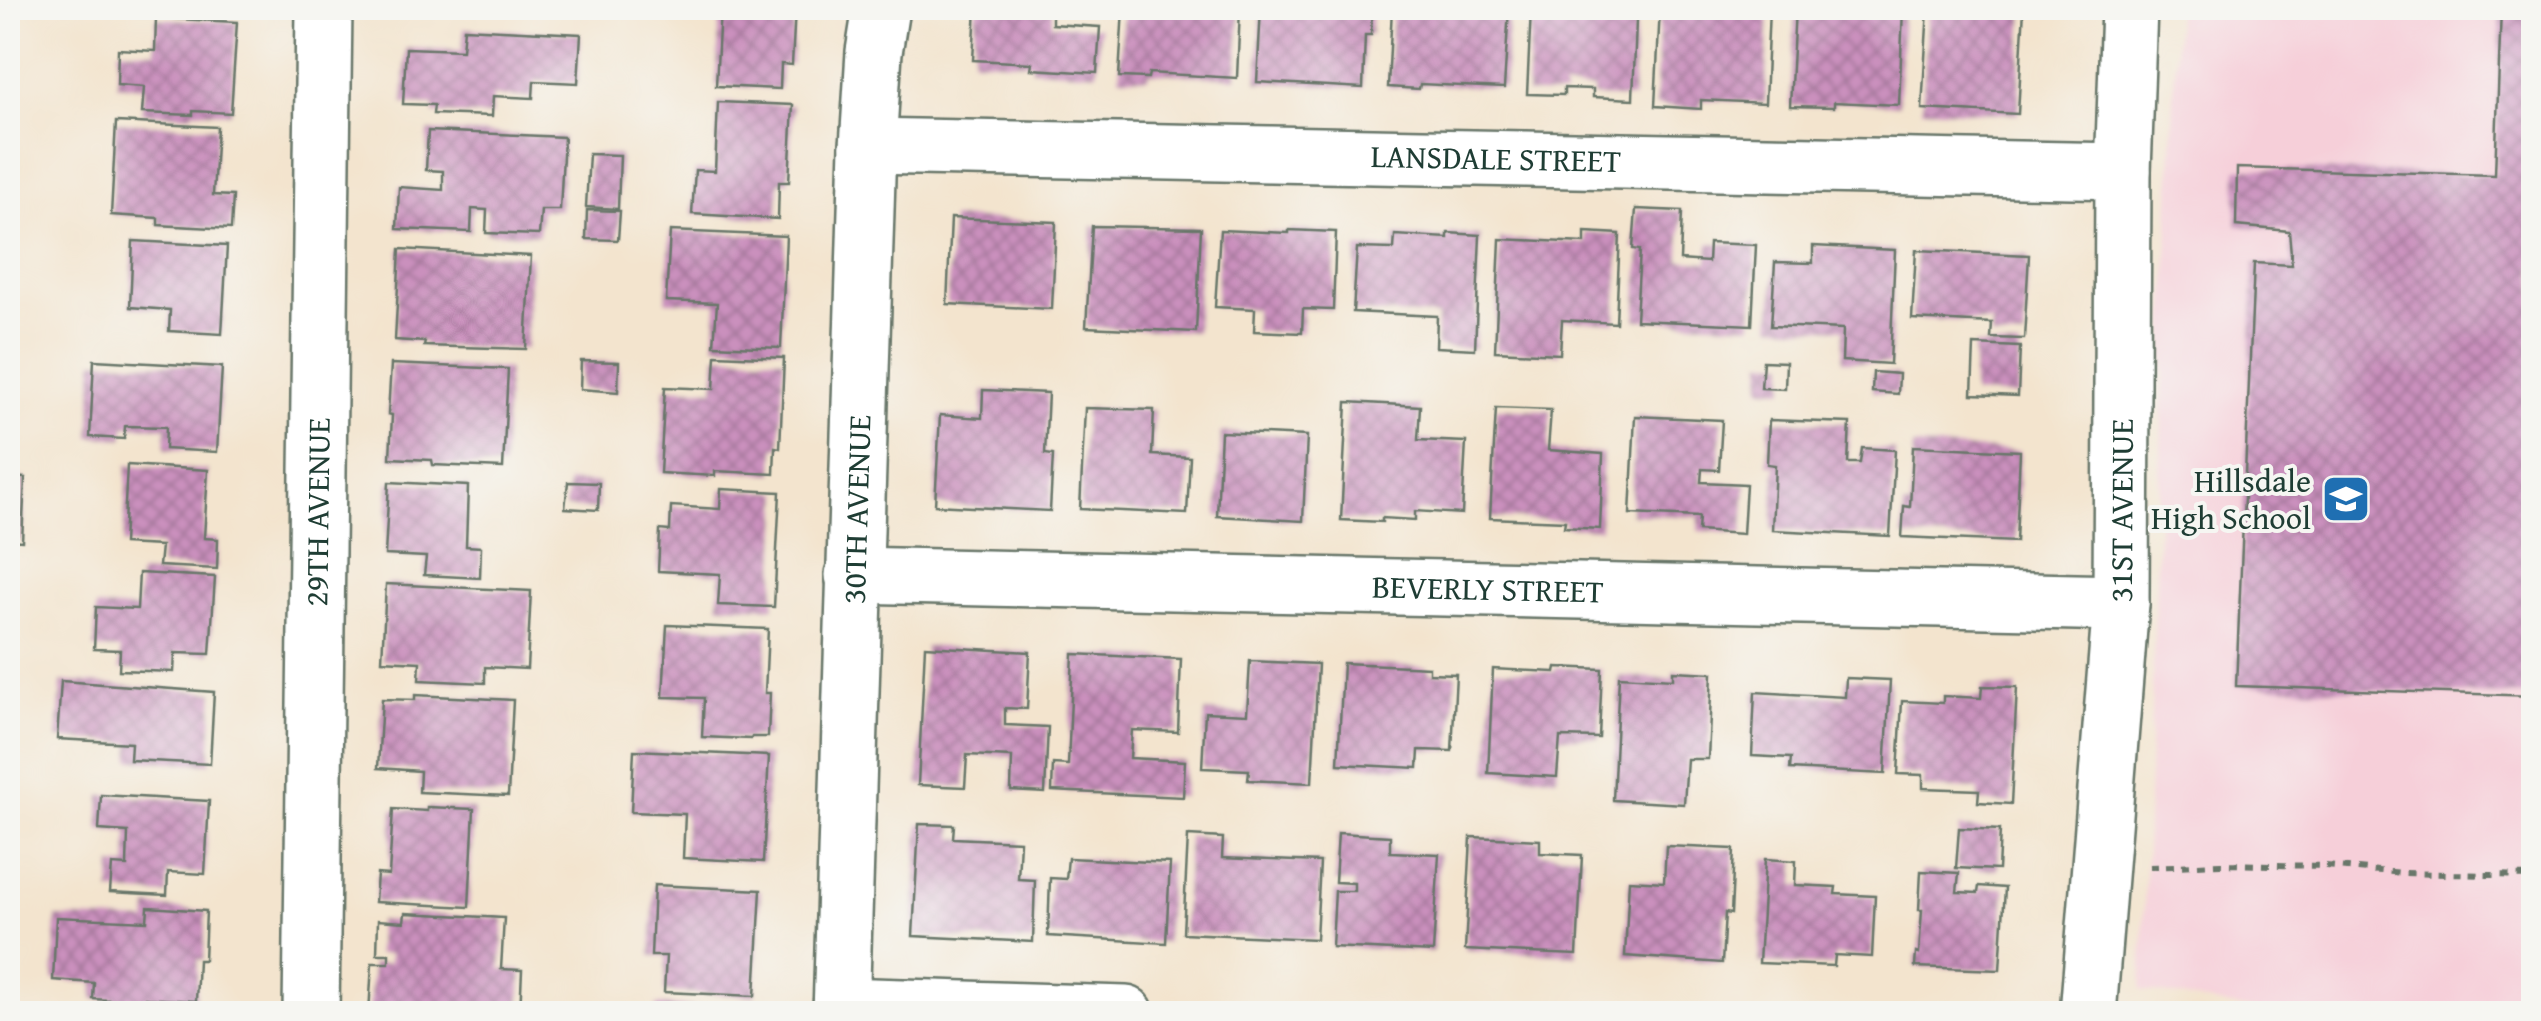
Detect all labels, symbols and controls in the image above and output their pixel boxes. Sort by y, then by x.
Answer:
street label: LANSDALE STREET [1370,132,1622,184]
street label: 30TH AVENUE [830,414,883,605]
street label: 29TH AVENUE [292,417,342,607]
street label: 31ST AVENUE [2097,418,2145,602]
place label: Hillsdale High School [2151,457,2311,541]
school or university icon: Hillsdale High School [2320,473,2372,525]
street label: BEVERLY STREET [1371,562,1604,615]

